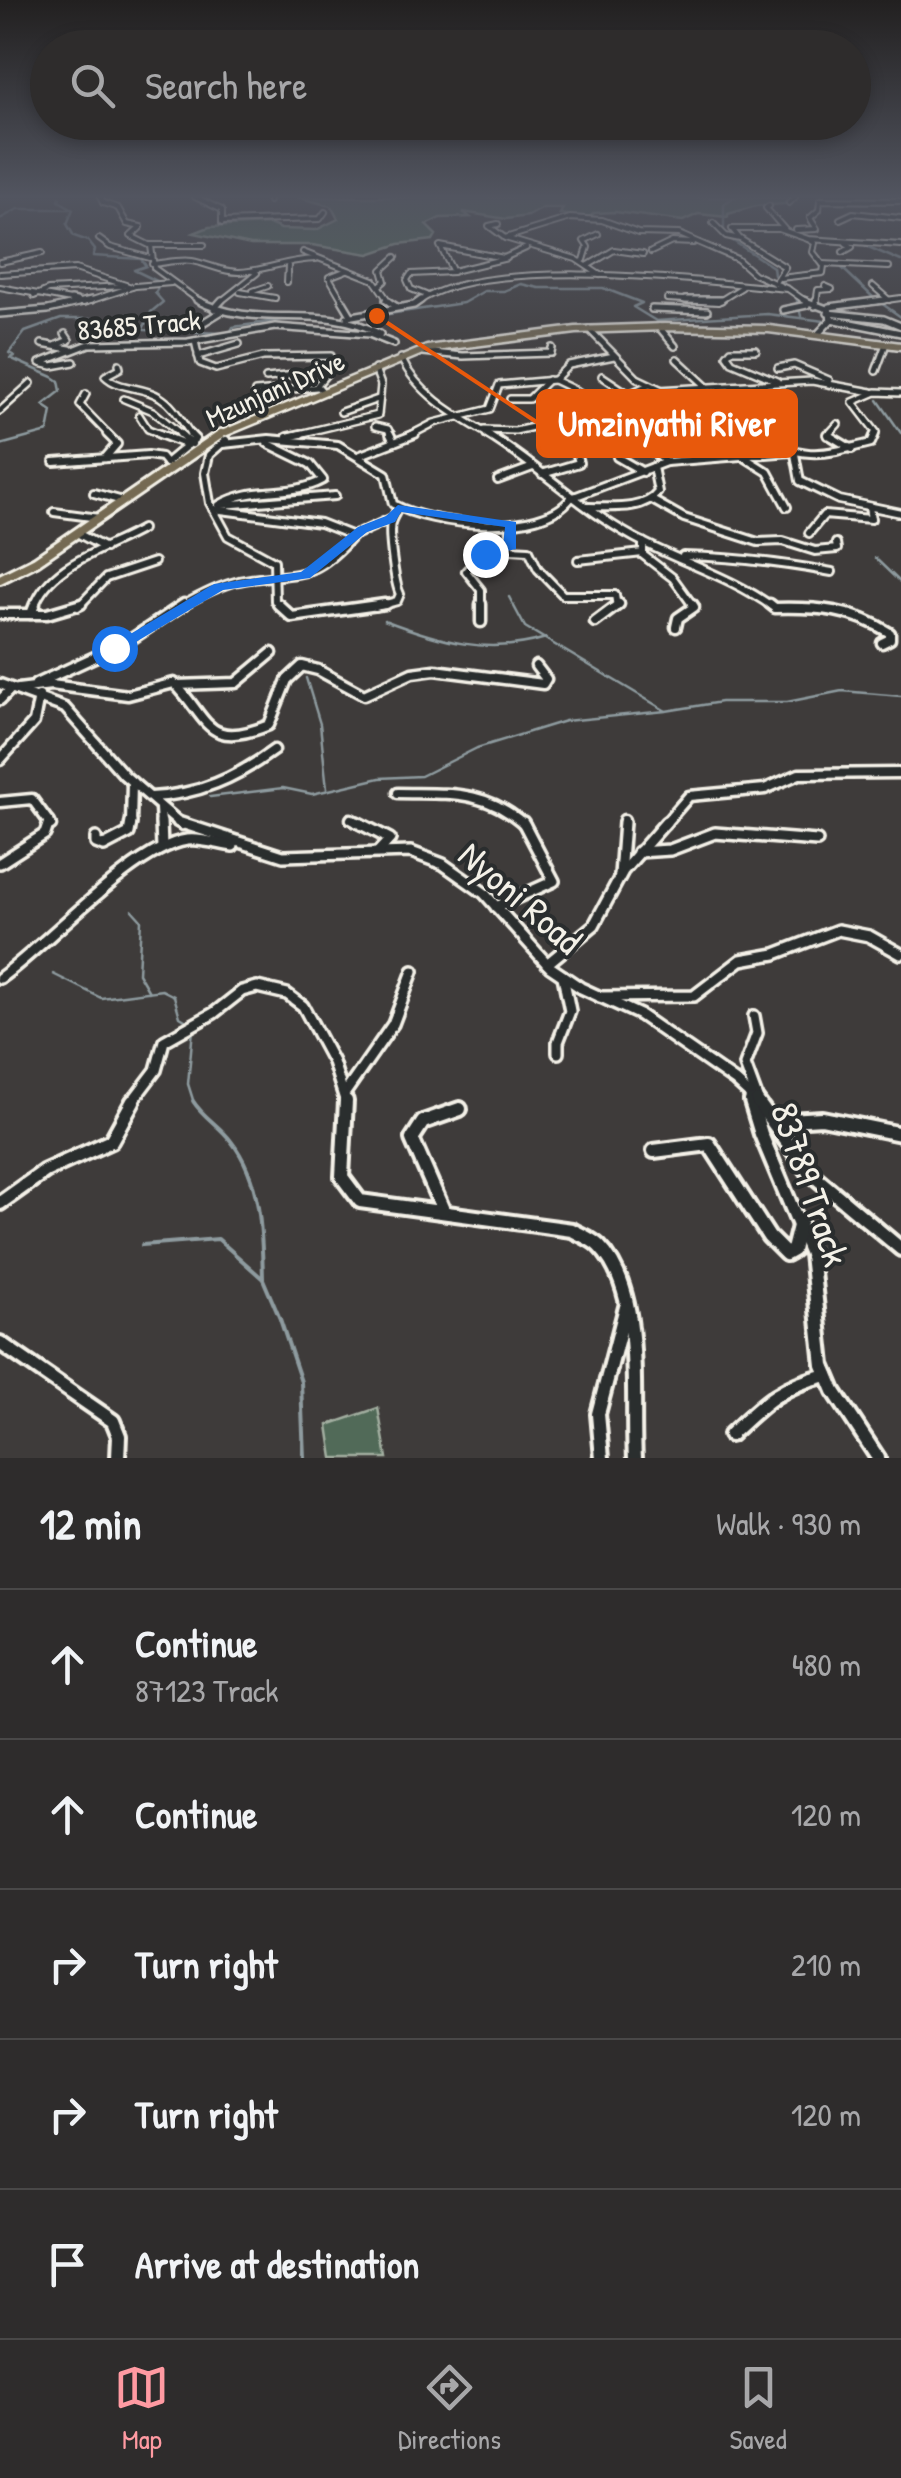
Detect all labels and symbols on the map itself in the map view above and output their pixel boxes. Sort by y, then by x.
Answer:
street label: 83685 Track [76,301,203,349]
street label: Mzunjani Drive [200,342,350,436]
callout: Umzinyathi River [538,391,796,456]
text: Umzinyathi River [558,400,777,448]
route end [463,532,509,578]
route start [92,626,138,672]
street label: Nyoni Road [448,829,594,965]
street label: 83789 Track [759,1096,863,1273]

